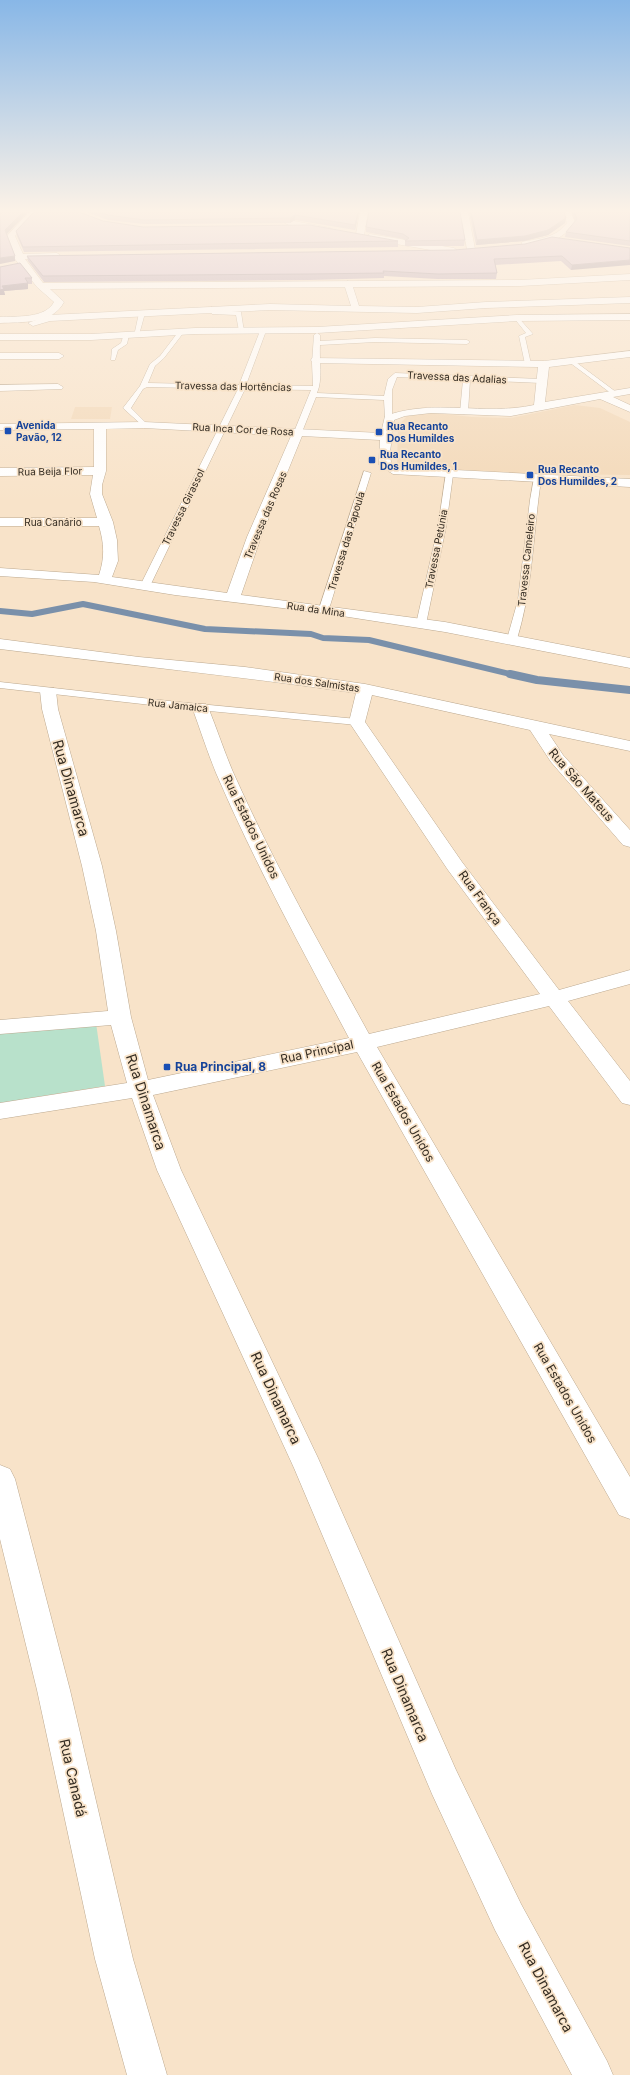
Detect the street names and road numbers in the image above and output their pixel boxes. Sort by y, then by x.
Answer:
street label: Travessa das Adalias [407,368,507,386]
street label: Travessa das Hortências [175,379,291,393]
street label: Rua Inca Cor de Rosa [192,420,294,438]
street label: Rua Beija Flor [18,464,83,478]
street label: Travessa Girassol [159,467,207,547]
street label: Travessa das Rosas [241,470,289,560]
street label: Travessa das Papoula [325,490,367,592]
street label: Travessa Petúnia [422,508,450,590]
street label: Travessa Cameleiro [515,513,537,607]
street label: Rua Canário [24,516,82,528]
street label: Rua da Mina [286,599,346,619]
street label: Rua dos Salmistas [274,670,360,694]
street label: Rua Jamaica [147,696,209,714]
street label: Rua Dinamarca [50,738,93,838]
street label: Rua São Mateus [546,745,617,824]
street label: Rua Estados Unidos [220,773,283,881]
street label: Rua França [456,868,505,928]
street label: Rua Principal [279,1036,355,1067]
street label: Rua Dinamarca [123,1052,170,1152]
street label: Rua Estados Unidos [369,1059,438,1165]
street label: Rua Estados Unidos [531,1340,600,1446]
street label: Rua Dinamarca [248,1349,305,1447]
street label: Rua Dinamarca [378,1646,433,1744]
street label: Rua Canadá [56,1737,91,1819]
street label: Rua Dinamarca [515,1939,577,2035]

